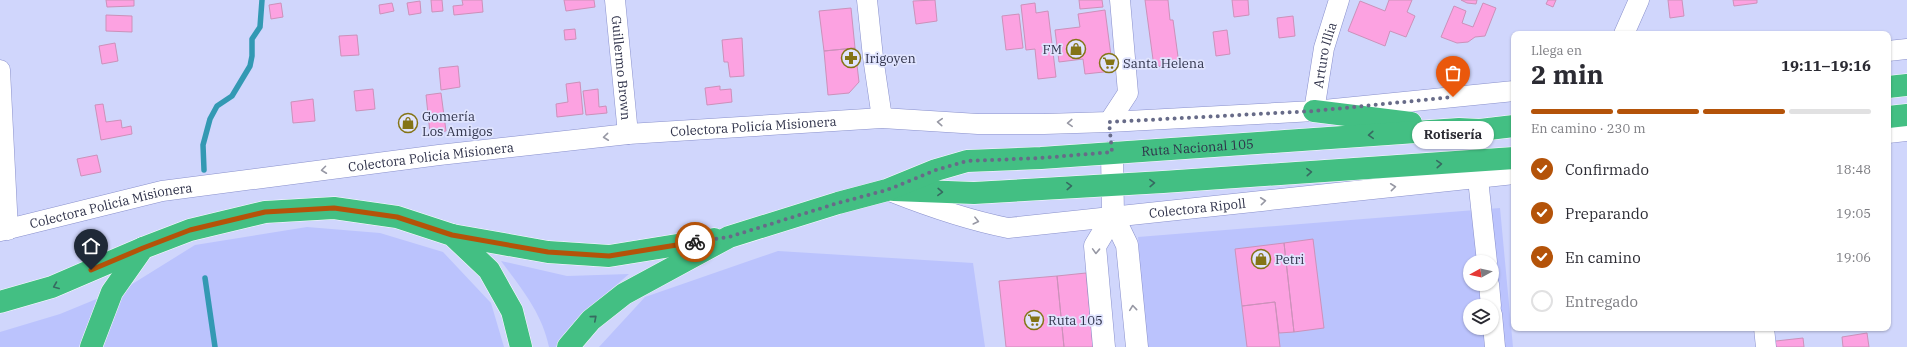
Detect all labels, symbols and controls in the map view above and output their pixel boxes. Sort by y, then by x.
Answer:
street label: Guillermo Brown [608,15,635,121]
street label: Arturo Illia [1309,20,1340,89]
shop icon: FM [1065,38,1087,60]
place label: FM [1043,41,1062,58]
text: Llega en [1531,42,1582,59]
pharmacy icon: Irigoyen [840,47,862,69]
place label: Irigoyen [865,50,916,67]
supermarket icon: Santa Helena [1098,52,1120,74]
place label: Santa Helena [1123,55,1204,72]
pin [1436,56,1470,97]
text: 19:11–19:16 [1781,56,1871,75]
text: 2 min [1531,57,1604,91]
icon: bag [1442,62,1464,84]
place label: Gomería Los Amigos [422,108,493,140]
shop icon: Gomería Los Amigos [397,112,419,134]
street label: Colectora Policía Misionera [670,112,837,140]
one-way arrow [937,117,943,126]
one-way arrow [1067,119,1073,128]
text: En camino · 230 m [1531,120,1646,137]
callout: Rotisería [1412,121,1494,149]
text: Rotisería [1424,126,1482,143]
one-way arrow [1368,130,1374,139]
one-way arrow [603,132,609,141]
street label: Ruta Nacional 105 [1141,135,1254,160]
street label: Colectora Policía Misionera [347,138,515,175]
icon: check [1531,158,1553,180]
one-way arrow [1436,159,1442,168]
text: Confirmado [1565,160,1649,179]
text: 18:48 [1836,161,1871,178]
one-way arrow [321,165,327,174]
one-way arrow [1306,168,1312,177]
one-way arrow [1149,178,1155,187]
street label: Colectora Policía Misionera [28,179,193,232]
one-way arrow [1066,182,1072,191]
one-way arrow [1390,183,1396,192]
one-way arrow [937,188,943,196]
street label: Colectora Ripoll [1148,194,1247,221]
one-way arrow [1260,197,1266,206]
icon: check [1531,202,1553,224]
text: Preparando [1565,204,1648,223]
text: 19:05 [1836,205,1871,222]
one-way arrow [973,217,979,225]
courier [675,222,715,262]
pin [74,229,108,270]
icon: bike [684,231,706,253]
icon: home [80,235,102,257]
icon: check [1531,246,1553,268]
one-way arrow [1092,247,1101,254]
shop icon: Petri [1250,248,1272,270]
text: En camino [1565,248,1641,267]
text: 19:06 [1836,249,1871,266]
place label: Petri [1275,251,1304,268]
north arrow [1463,255,1499,291]
map controls [1463,255,1499,335]
one-way arrow [52,281,59,289]
text: Entregado [1565,292,1638,311]
button: layers [1463,299,1499,335]
one-way arrow [1129,305,1138,311]
supermarket icon: Ruta 105 [1023,309,1045,331]
place label: Ruta 105 [1048,312,1103,329]
one-way arrow [590,316,597,323]

